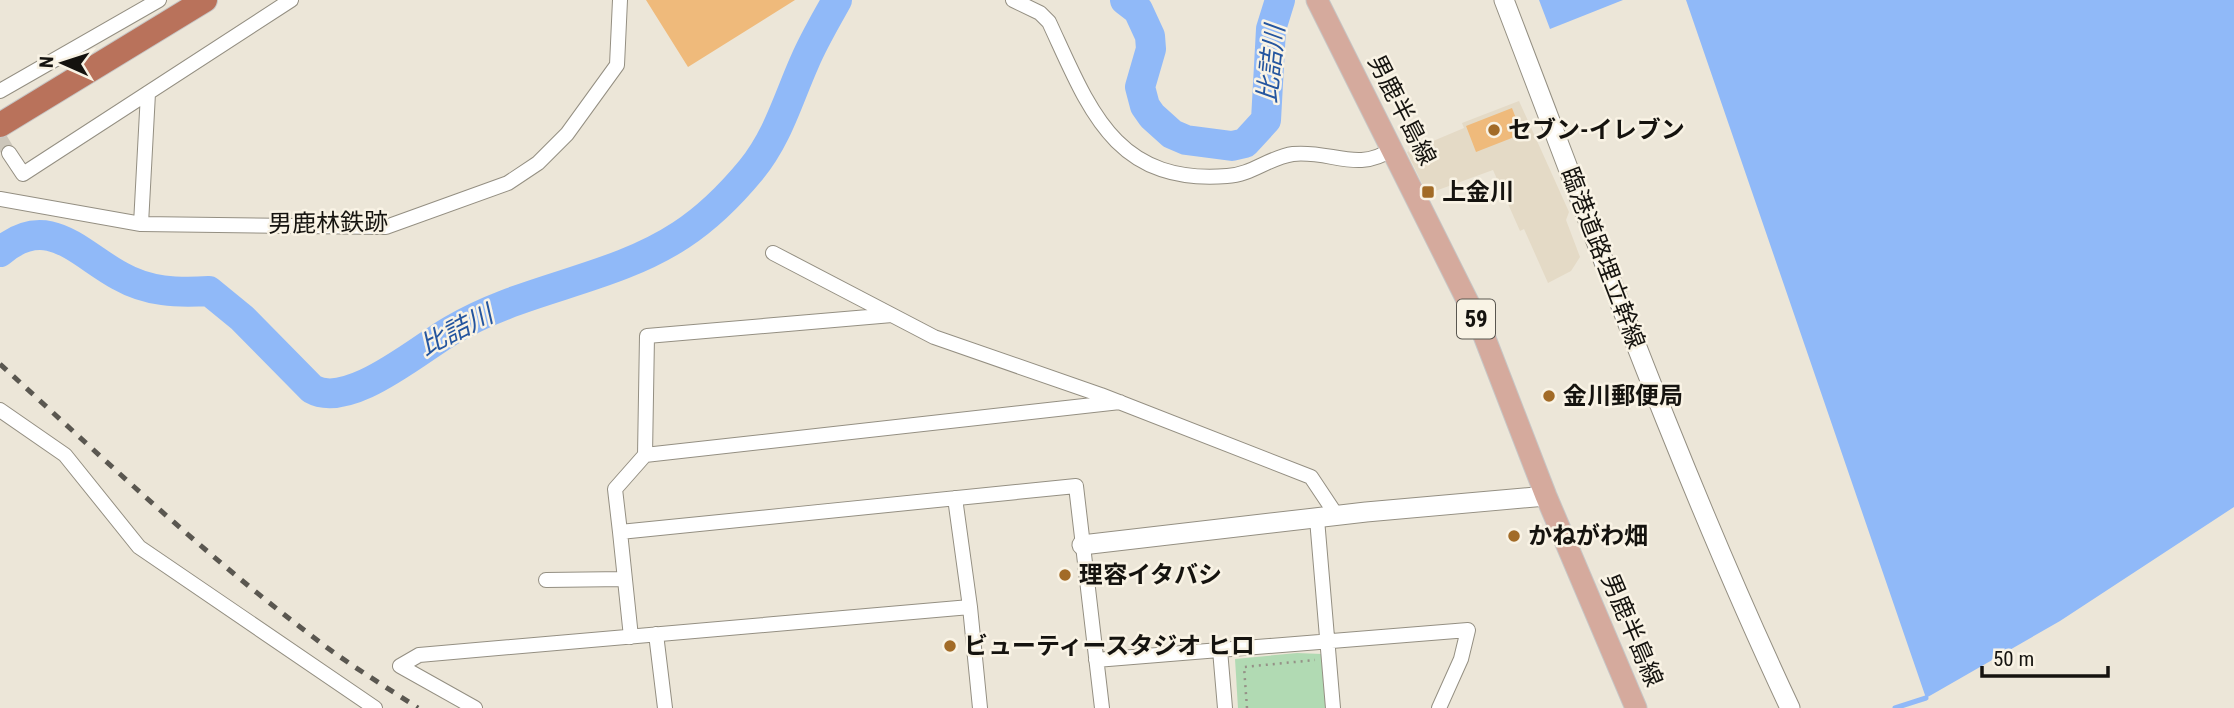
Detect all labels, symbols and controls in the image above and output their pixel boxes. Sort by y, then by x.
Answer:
water label: 比詰川 [1252,21,1290,104]
north arrow [28,28,98,98]
street label: 男鹿半島線 [1362,50,1442,170]
text: N [35,56,58,69]
place label: セブン-イレブン [1508,116,1685,144]
marker: セブン-イレブン [1486,122,1502,138]
street label: 臨港道路埋立幹線 [1556,163,1650,353]
place label: 上金川 [1442,178,1514,206]
marker: 上金川 [1420,184,1436,200]
street label: 男鹿林鉄跡 [268,208,388,238]
water label: 比詰川 [414,298,500,361]
road number: 59 [1457,300,1495,338]
place label: 金川郵便局 [1563,382,1683,410]
marker: 金川郵便局 [1541,388,1557,404]
place label: かねがわ畑 [1528,522,1648,550]
marker: かねがわ畑 [1506,528,1522,544]
place label: 理容イタバシ [1079,561,1222,589]
marker: 理容イタバシ [1057,567,1073,583]
street label: 男鹿半島線 [1596,569,1668,691]
place label: ビューティースタジオ ヒロ [964,632,1255,660]
scale bar [1982,634,2108,678]
marker: ビューティースタジオ ヒロ [942,638,958,654]
text: 50 m [1993,647,2034,671]

